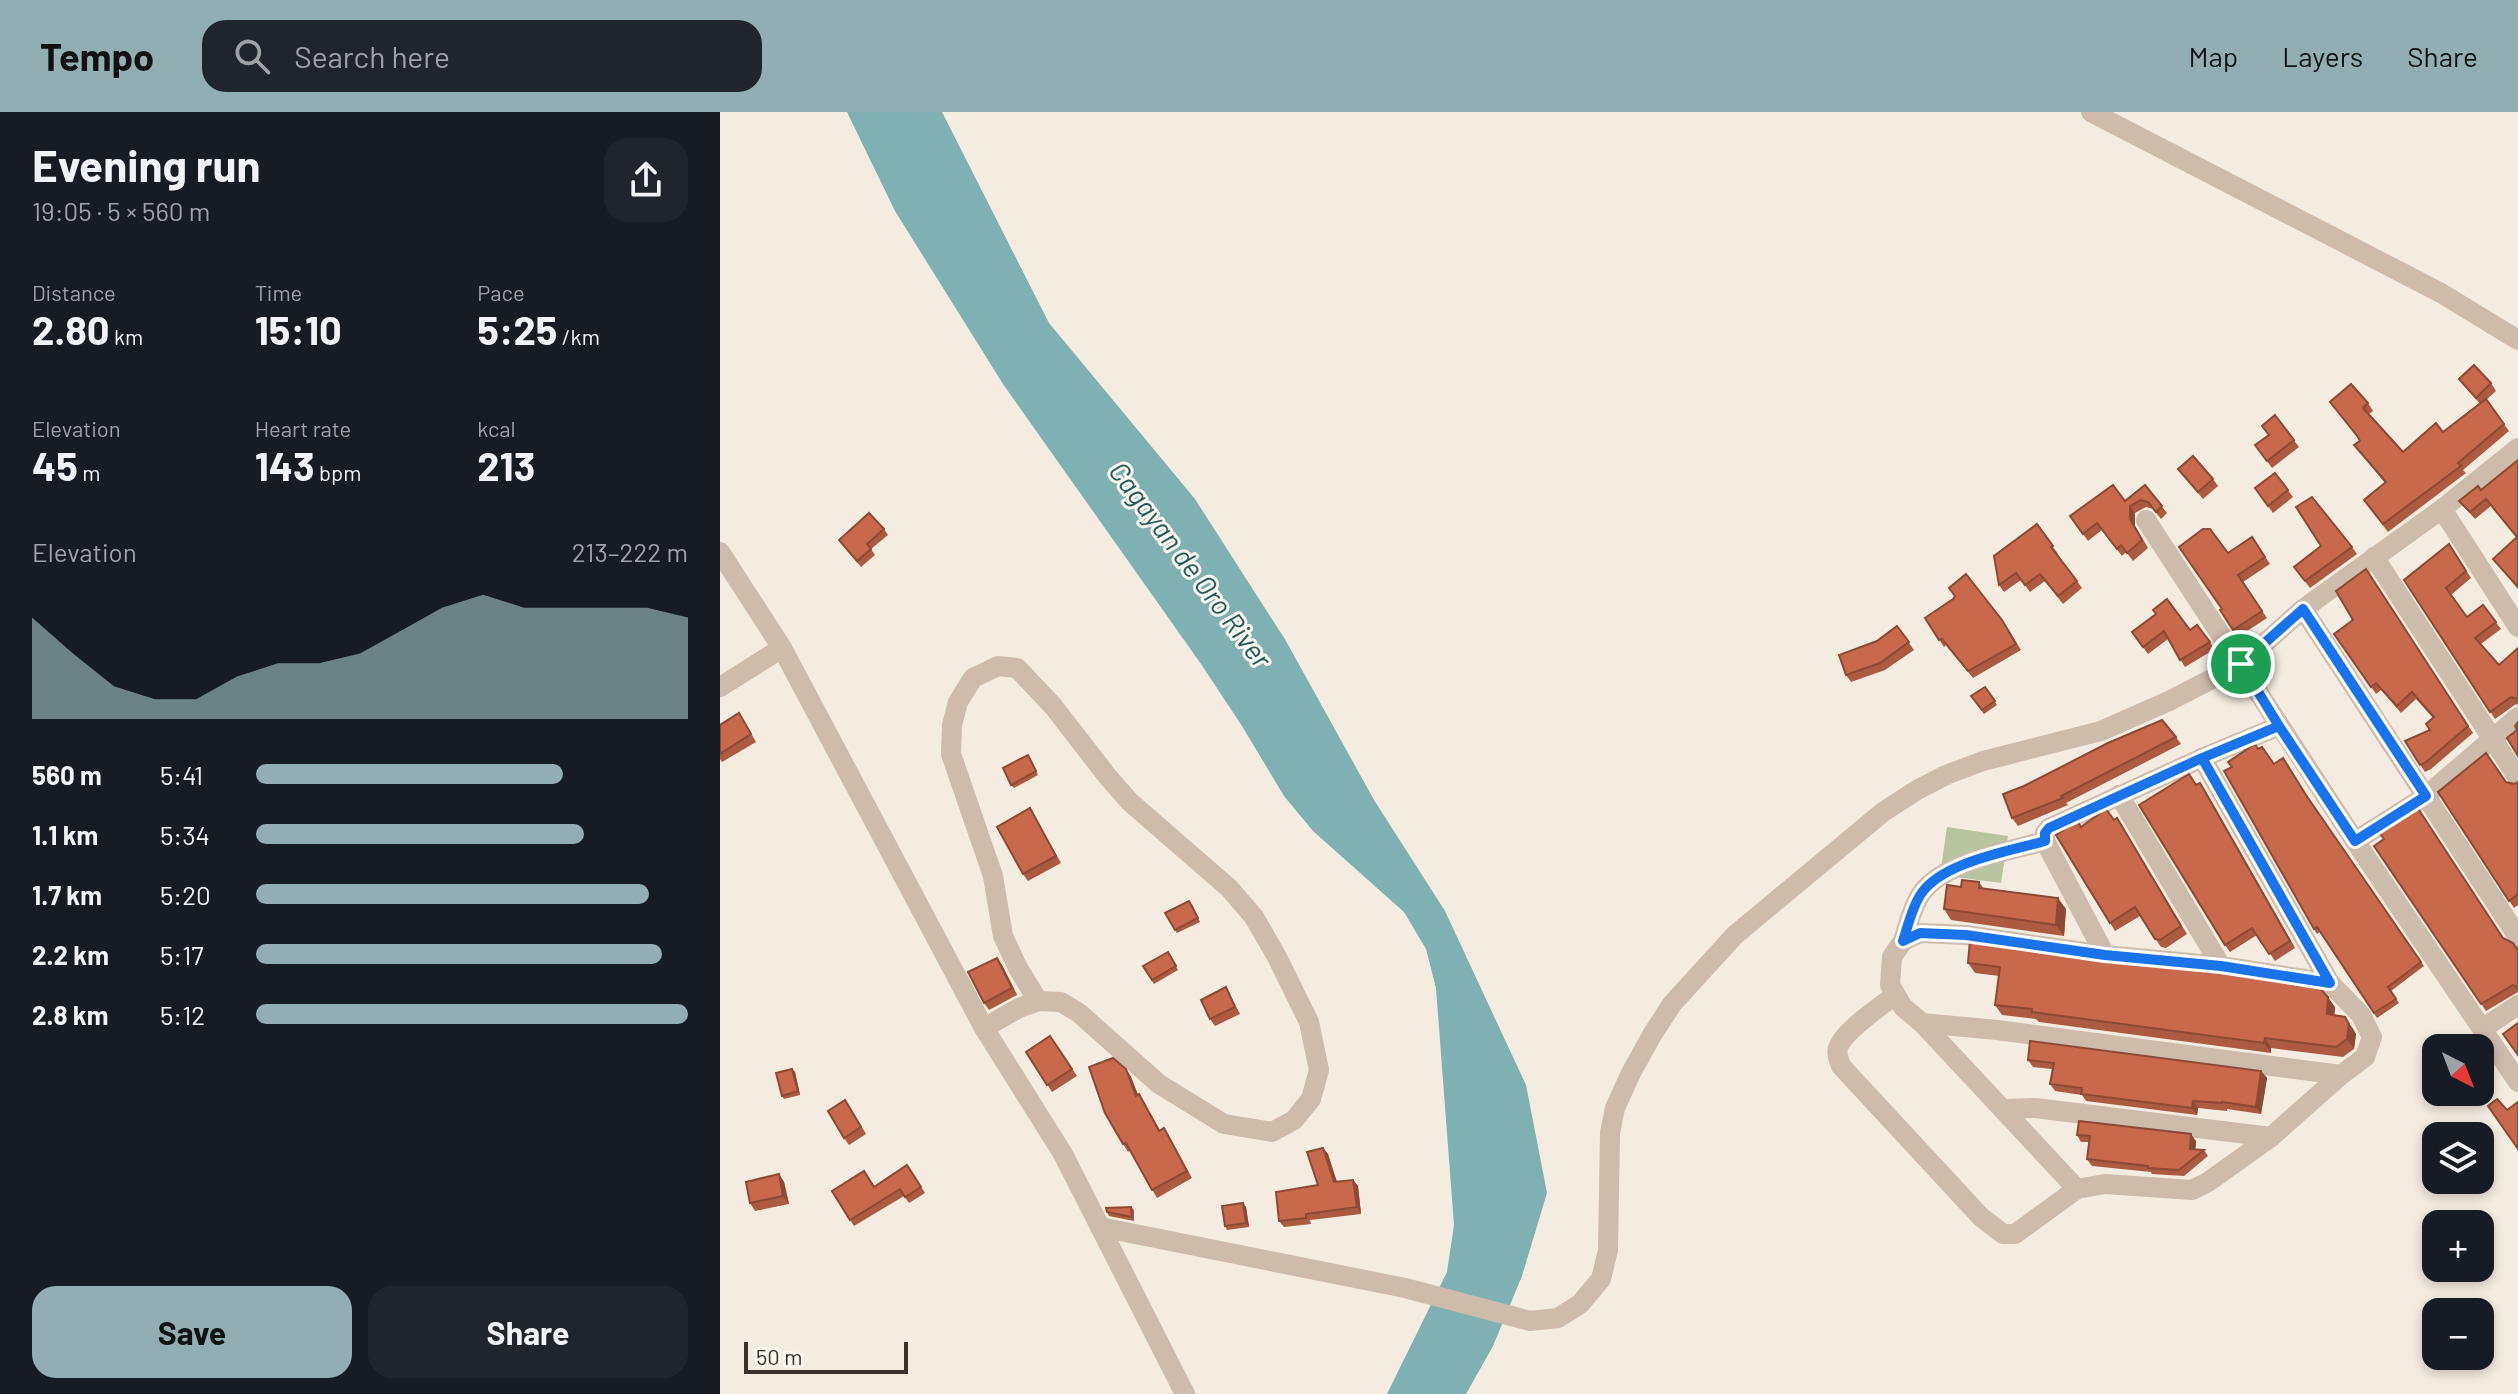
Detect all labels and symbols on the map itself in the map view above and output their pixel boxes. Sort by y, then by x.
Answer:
water label: Cagayan de Oro River [1102,454,1280,675]
pin [2207,630,2275,698]
north arrow [2422,1034,2494,1106]
scale bar [744,1338,908,1374]

